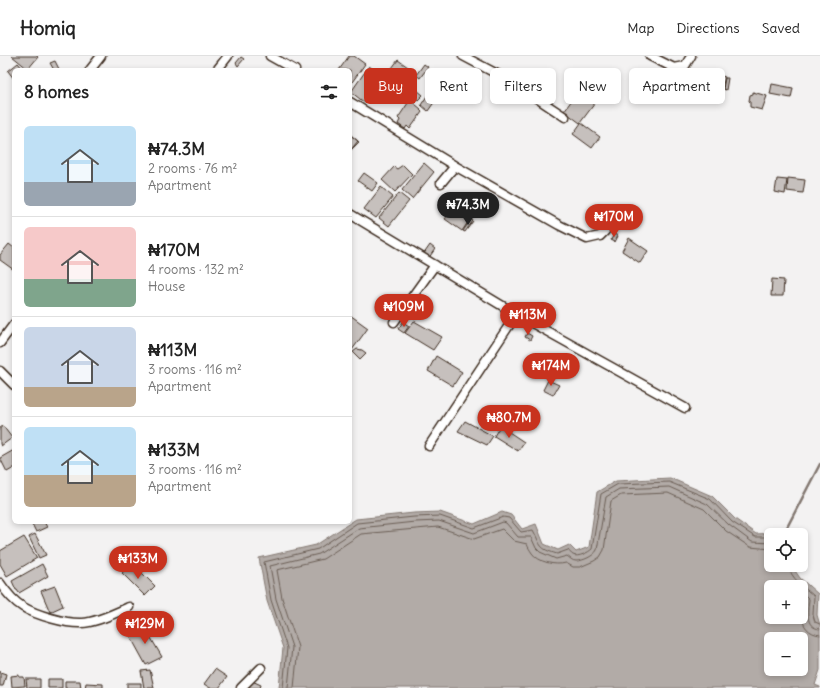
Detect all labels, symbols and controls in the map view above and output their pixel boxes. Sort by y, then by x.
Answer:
text: Homiq [20,16,76,40]
text: Map [627,19,654,37]
text: Directions [676,19,740,37]
text: Saved [762,19,800,37]
chip: Buy [364,68,417,104]
chip: Rent [425,68,482,104]
chip: Filters [490,68,556,104]
chip: New [564,68,621,104]
chip: Apartment [629,68,725,104]
text: 8 homes [24,81,89,103]
icon: filters [318,81,340,103]
text: ₦74.3M [148,138,205,160]
icon: home [56,142,104,190]
text: 2 rooms · 76 m² [148,160,237,177]
text: Apartment [148,177,211,194]
pin: ₦74.3M [435,192,501,226]
text: ₦74.3M [446,196,490,213]
pin: ₦170M [586,204,642,238]
text: ₦170M [594,208,634,225]
text: ₦170M [148,239,200,261]
icon: home [56,243,104,291]
text: 4 rooms · 132 m² [148,261,244,278]
text: House [148,278,185,295]
pin: ₦109M [376,294,432,328]
text: ₦109M [383,298,425,315]
pin: ₦113M [500,302,556,336]
text: ₦113M [509,306,547,323]
text: ₦113M [148,339,197,361]
icon: home [56,343,104,391]
pin: ₦174M [523,353,579,387]
text: ₦174M [532,357,570,374]
text: 3 rooms · 116 m² [148,361,242,378]
text: Apartment [148,378,211,395]
pin: ₦80.7M [476,405,542,439]
text: ₦80.7M [486,409,532,426]
text: ₦133M [148,439,200,461]
icon: home [56,443,104,491]
text: 3 rooms · 116 m² [148,461,242,478]
text: Apartment [148,478,211,495]
map controls [764,528,808,676]
button: locate [764,528,808,572]
pin: ₦133M [110,546,166,580]
text: ₦133M [118,550,158,567]
button: + [764,580,808,624]
pin: ₦129M [117,611,173,645]
text: ₦129M [125,615,165,632]
button: − [764,632,808,676]

